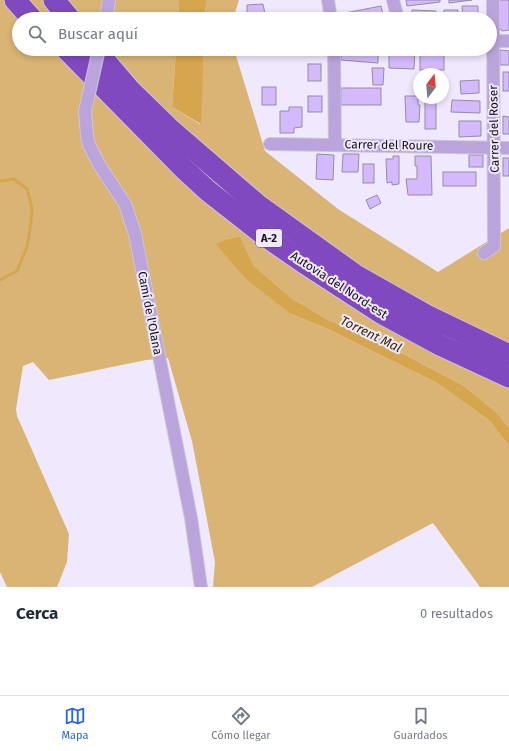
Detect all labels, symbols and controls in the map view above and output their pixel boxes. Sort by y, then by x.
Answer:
search box [12,12,497,56]
icon: search [26,23,48,45]
text: Buscar aquí [58,25,138,43]
north arrow [413,68,449,104]
street label: Carrer del Roser [486,85,502,173]
street label: Carrer del Roure [345,137,433,153]
road number: A-2 [256,229,282,247]
street label: Autovia del Nord-est [288,249,390,322]
street label: Camí de l'Olana [135,270,165,356]
water label: Torrent Mal [338,313,404,355]
text: Cerca [16,603,58,624]
text: 0 resultados [420,606,493,621]
tab: Mapa [61,705,88,742]
tab: Cómo llegar [211,705,271,742]
tab: Guardados [394,705,448,742]

